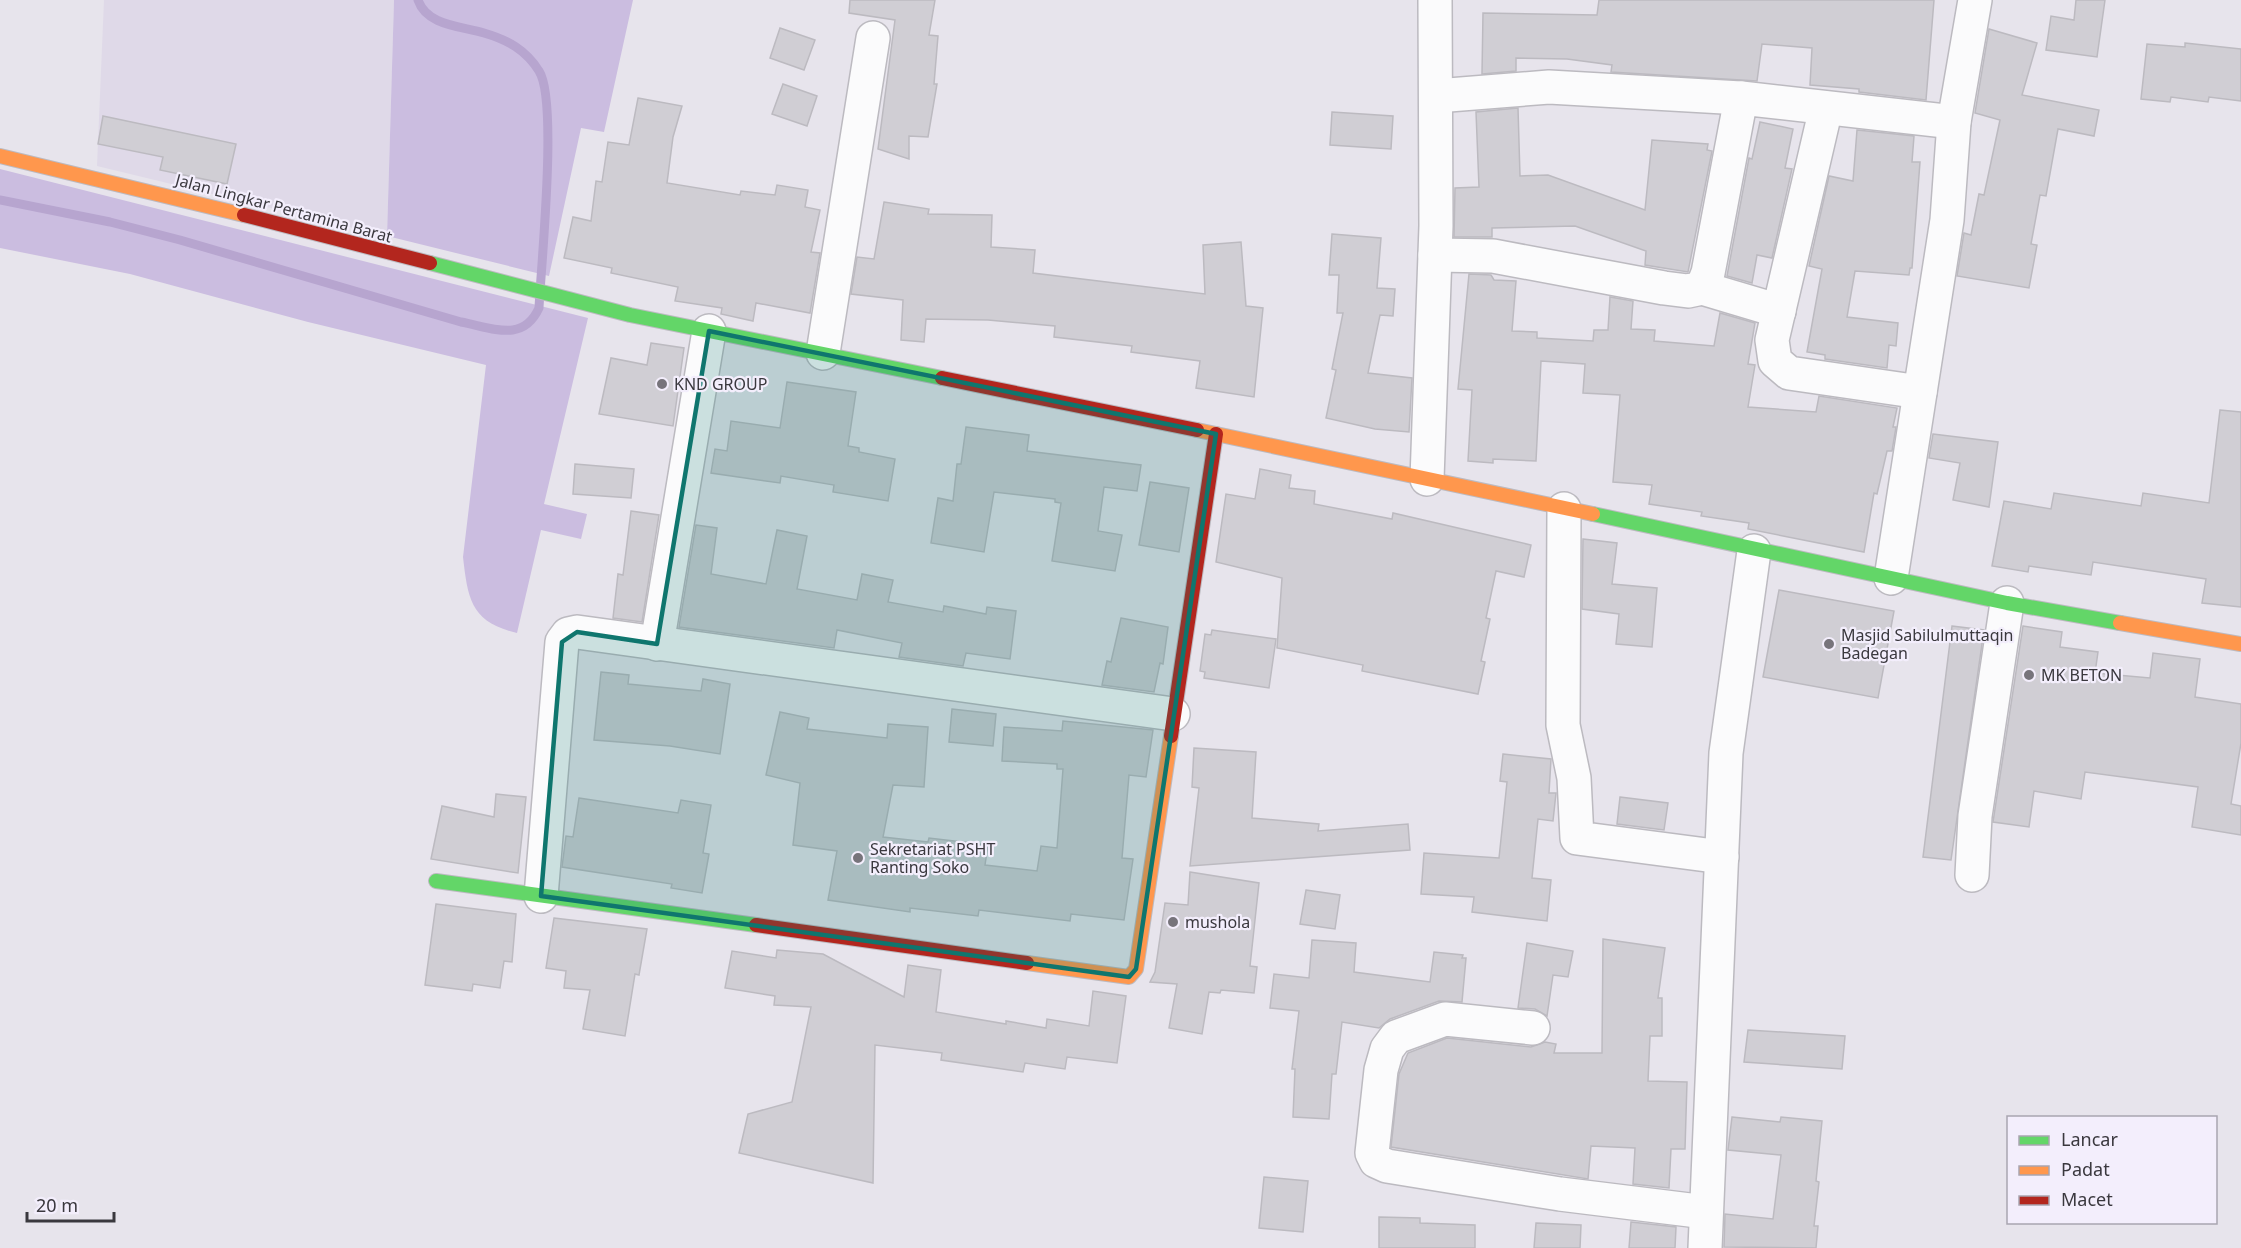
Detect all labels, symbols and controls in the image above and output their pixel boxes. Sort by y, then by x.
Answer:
street label: Jalan Lingkar Pertamina Barat [171,168,395,248]
place label: KND GROUP [674,373,767,395]
marker: KND GROUP [655,377,669,391]
place label: Masjid Sabilulmuttaqin Badegan [1841,624,2014,664]
marker: Masjid Sabilulmuttaqin Badegan [1822,637,1836,651]
place label: MK BETON [2041,664,2122,686]
marker: MK BETON [2022,668,2036,682]
place label: Sekretariat PSHT Ranting Soko [870,838,995,878]
marker: Sekretariat PSHT Ranting Soko [851,851,865,865]
place label: mushola [1185,911,1250,933]
marker: mushola [1166,915,1180,929]
legend [2007,1116,2217,1224]
text: Lancar [2061,1127,2118,1151]
text: Padat [2061,1157,2110,1181]
scale bar [27,1185,114,1223]
text: Macet [2061,1187,2113,1211]
text: 20 m [36,1193,78,1217]

